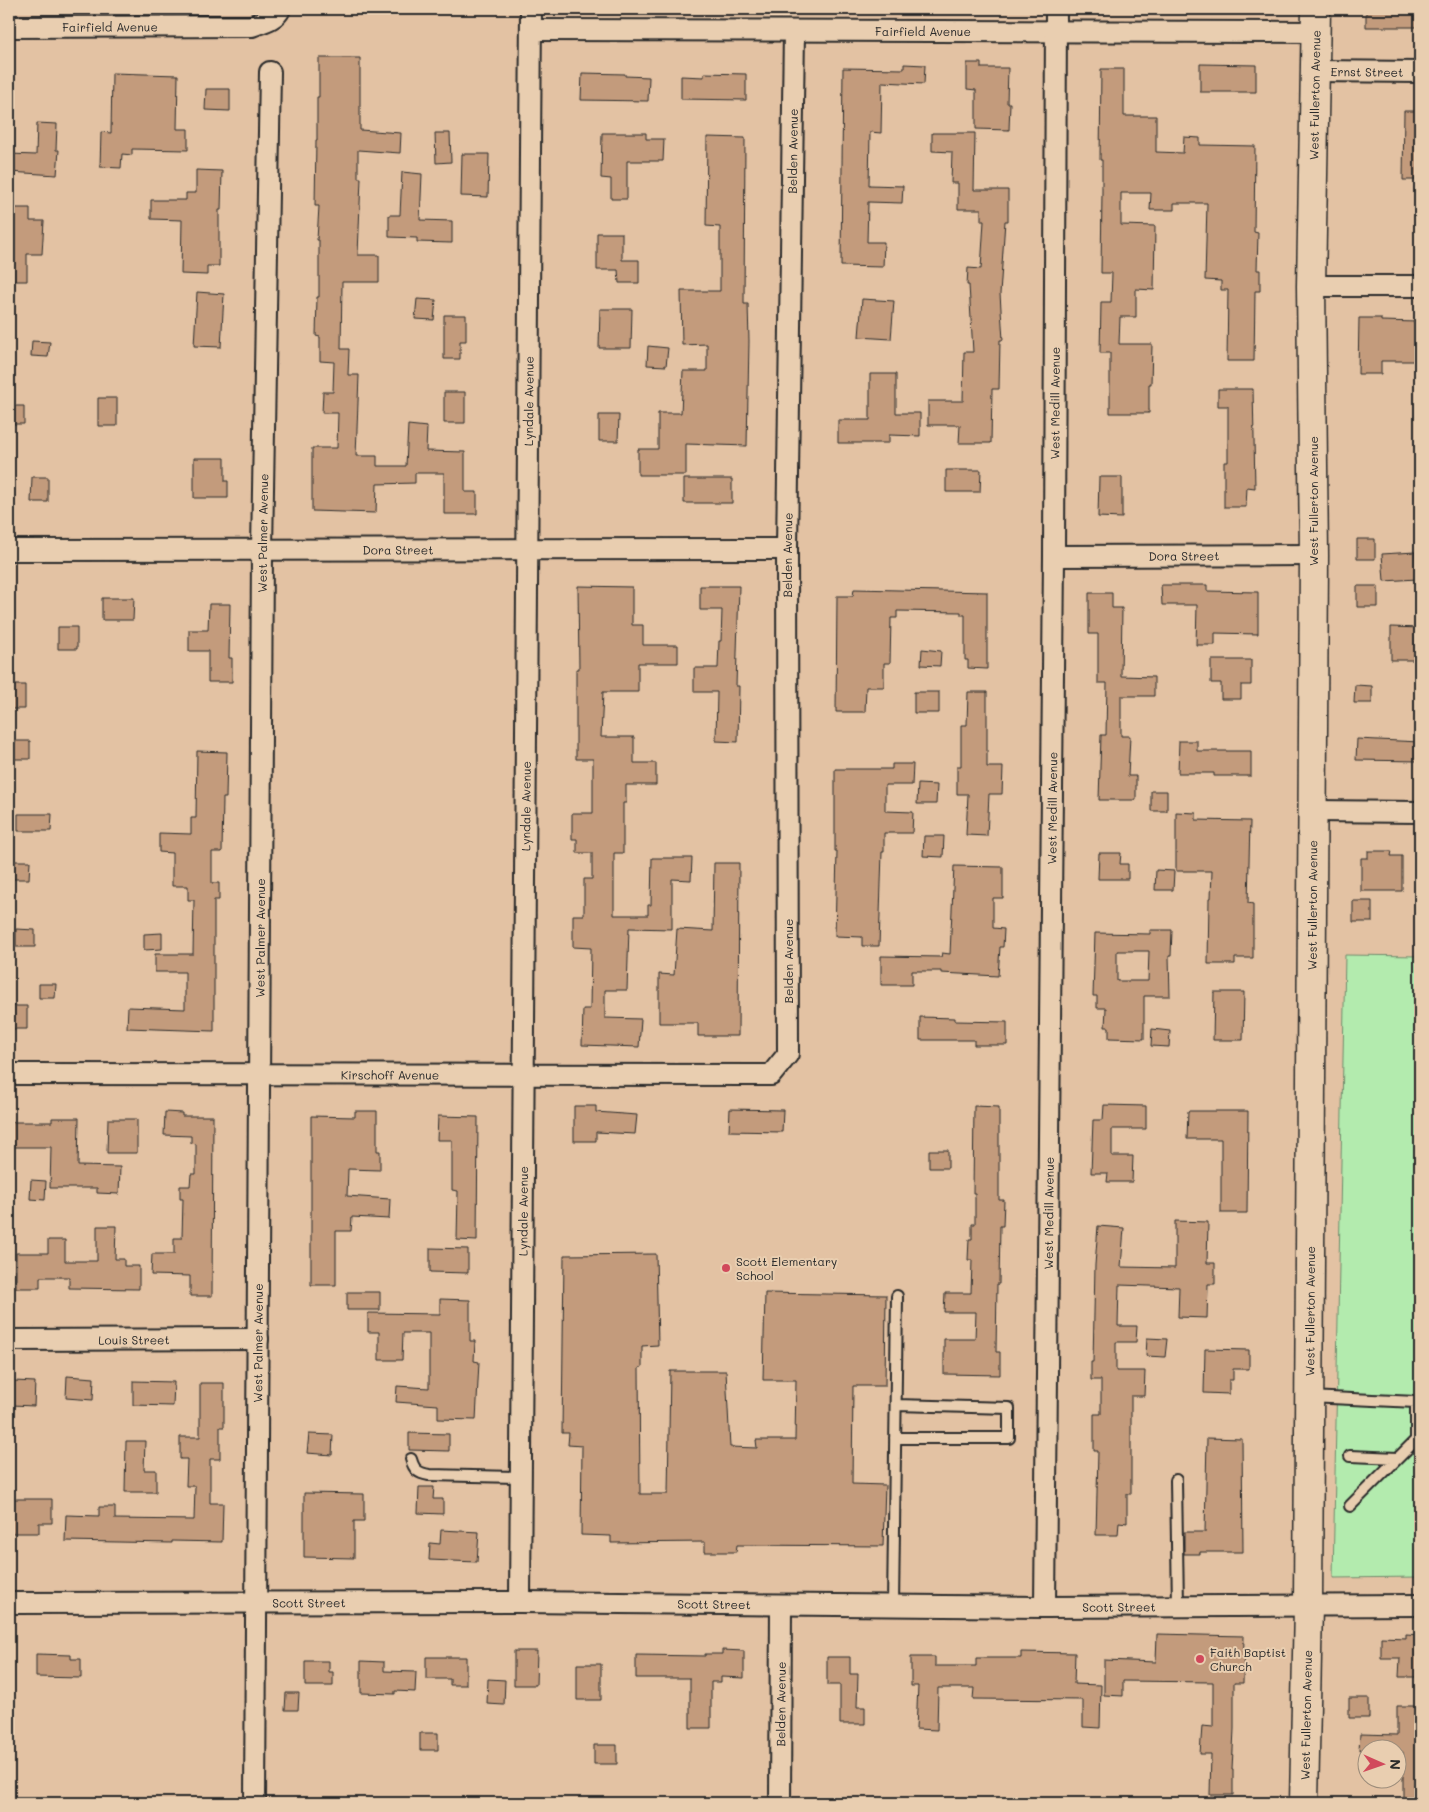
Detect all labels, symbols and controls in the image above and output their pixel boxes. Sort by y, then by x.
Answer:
street label: Fairfield Avenue [62,18,158,35]
street label: Fairfield Avenue [875,23,971,39]
street label: West Fullerton Avenue [1305,30,1324,160]
street label: Ernst Street [1331,63,1403,80]
street label: Belden Avenue [784,108,801,194]
street label: West Medill Avenue [1046,347,1063,459]
street label: Lyndale Avenue [520,356,537,446]
street label: West Fullerton Avenue [1305,436,1321,566]
street label: West Palmer Avenue [254,473,271,593]
street label: Belden Avenue [779,512,795,598]
street label: Dora Street [363,541,433,558]
street label: Dora Street [1148,547,1220,564]
street label: West Medill Avenue [1043,752,1060,864]
street label: Lyndale Avenue [517,761,534,851]
street label: West Fullerton Avenue [1304,840,1320,970]
street label: West Palmer Avenue [251,878,268,998]
street label: Belden Avenue [780,919,796,1003]
street label: Kirschoff Avenue [341,1066,439,1083]
street label: West Medill Avenue [1040,1157,1057,1269]
street label: Lyndale Avenue [514,1166,531,1256]
street label: West Fullerton Avenue [1301,1246,1318,1376]
place label: Scott Elementary School [736,1253,837,1283]
marker: Scott Elementary School [720,1262,732,1274]
street label: West Palmer Avenue [249,1283,266,1403]
street label: Louis Street [98,1331,170,1348]
street label: Scott Street [272,1594,346,1610]
street label: Scott Street [677,1595,751,1612]
street label: Scott Street [1082,1598,1156,1615]
place label: Faith Baptist Church [1210,1644,1286,1674]
street label: West Fullerton Avenue [1296,1650,1315,1780]
marker: Faith Baptist Church [1194,1653,1206,1665]
street label: Belden Avenue [772,1661,789,1747]
north arrow [1356,1740,1406,1790]
text: N [1386,1759,1405,1770]

